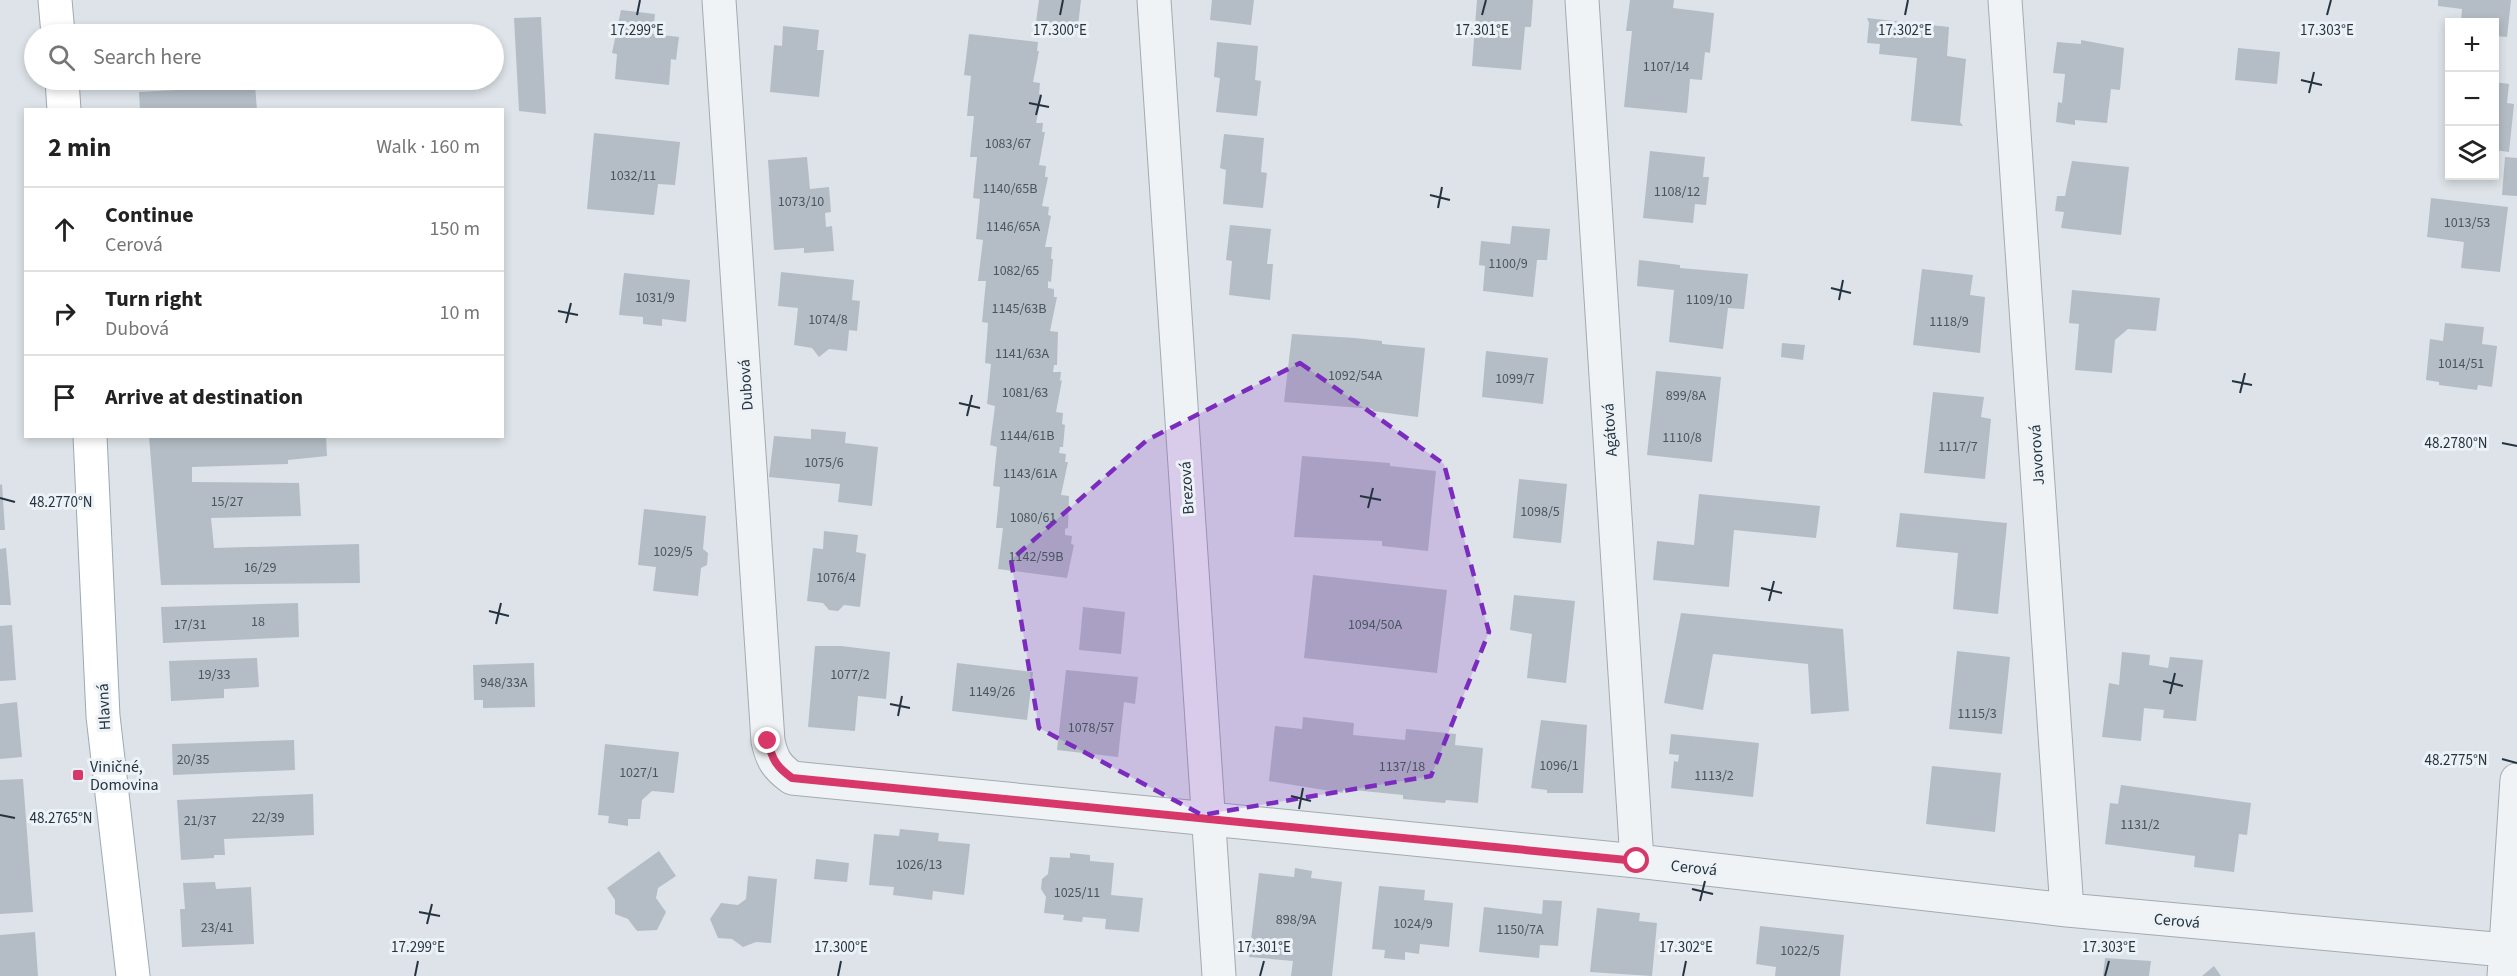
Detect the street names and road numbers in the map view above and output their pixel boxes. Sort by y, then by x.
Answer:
street label: Dubová [733,359,759,411]
street label: Agátová [1597,403,1623,457]
street label: Javorová [2024,424,2050,486]
street label: Brezová [1174,461,1200,515]
street label: Hlavná [92,683,116,731]
street label: Cerová [1670,855,1718,881]
street label: Cerová [2153,908,2201,934]

